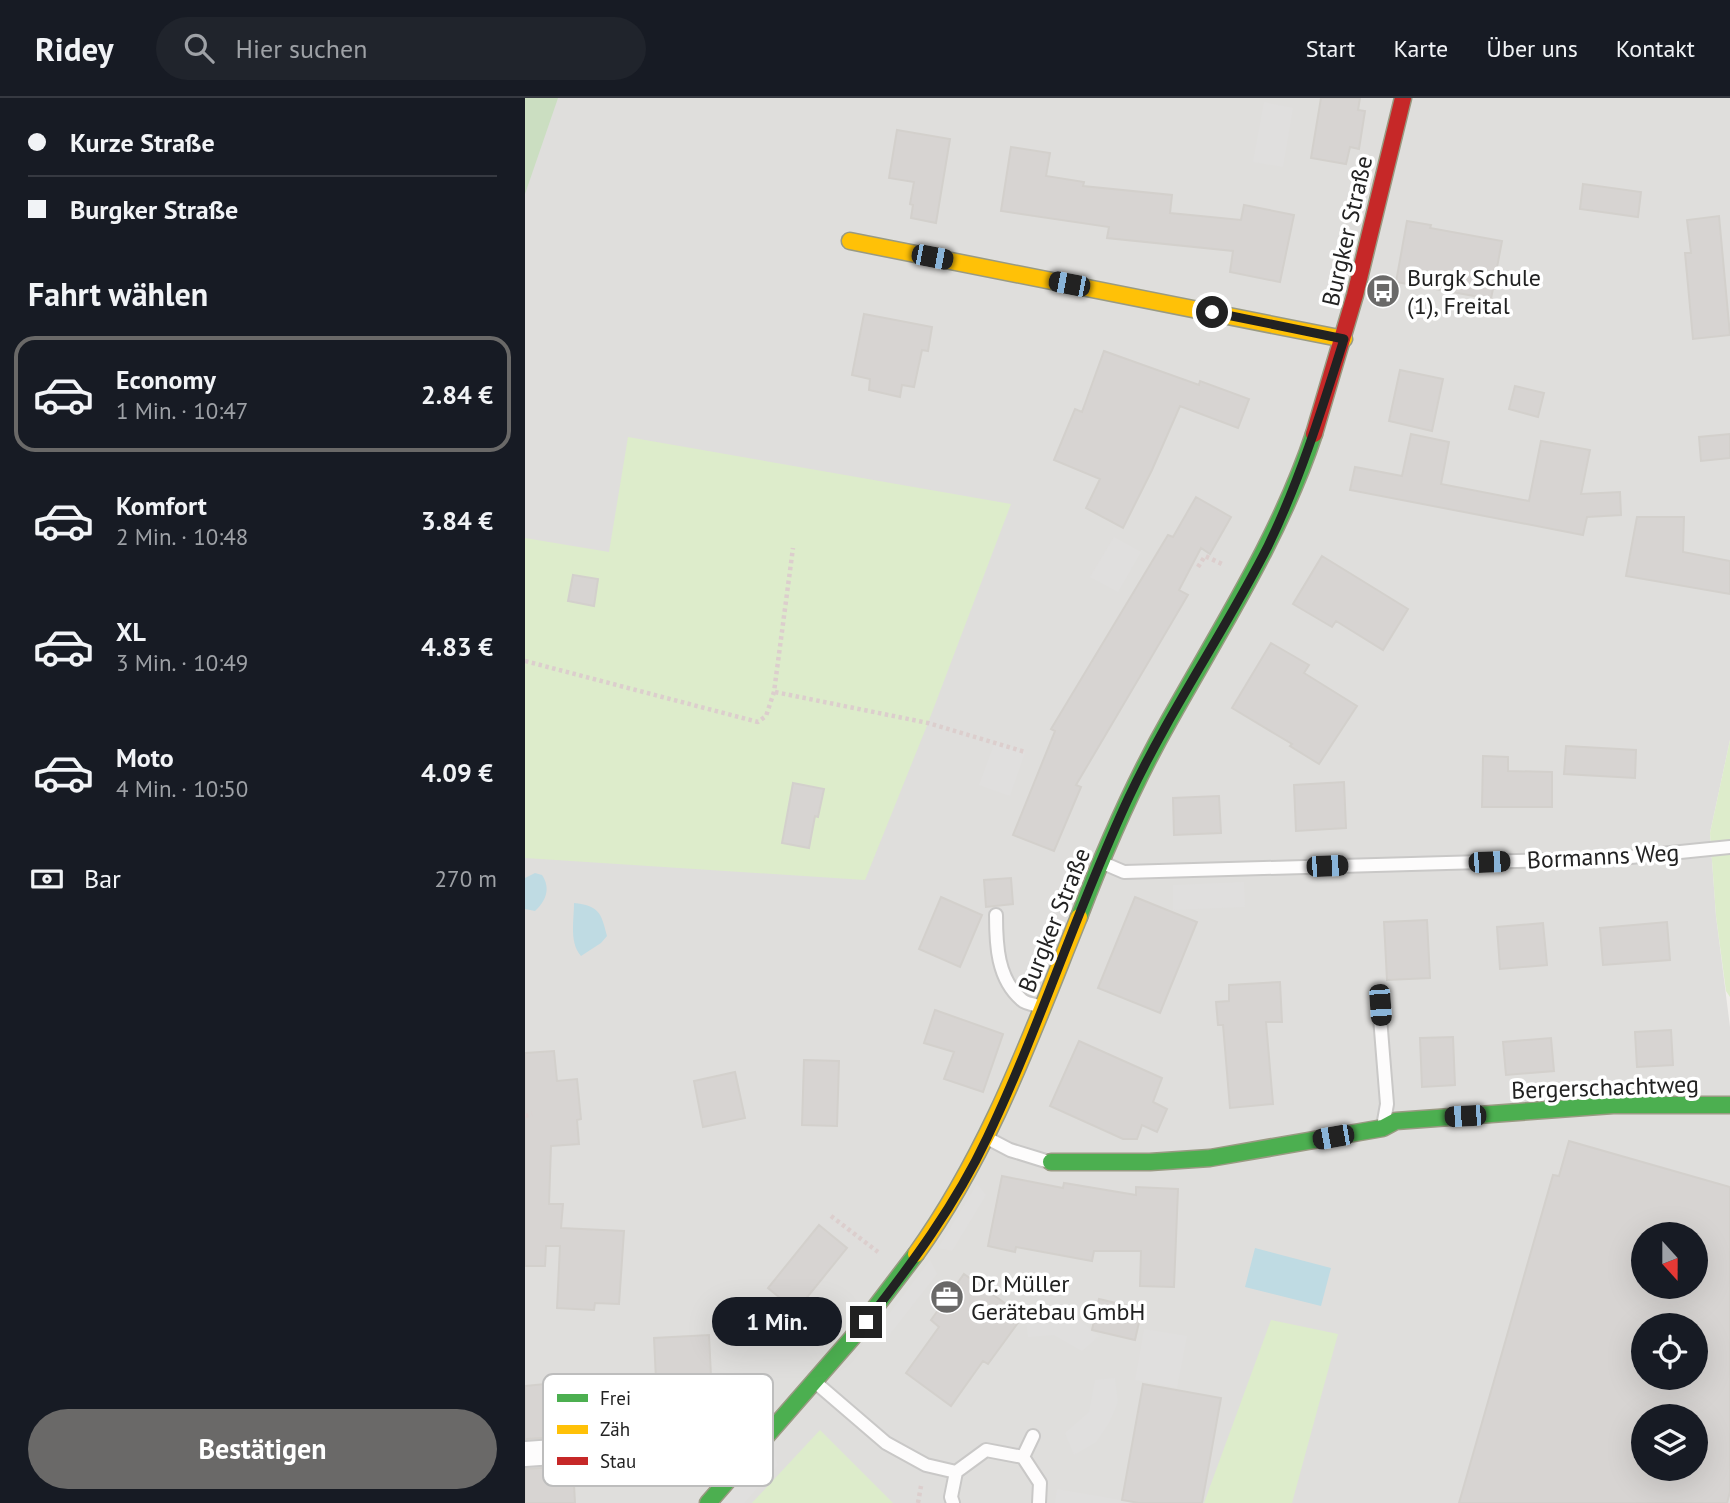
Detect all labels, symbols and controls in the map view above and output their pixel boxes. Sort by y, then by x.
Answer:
search box [156,17,646,80]
text: Ridey [35,27,114,70]
icon: search [180,29,218,67]
text: Hier suchen [236,32,367,65]
text: Start [1306,33,1355,64]
text: Karte [1393,33,1448,64]
text: Über uns [1486,33,1578,64]
text: Kontakt [1616,33,1695,64]
text: Kurze Straße [70,126,215,159]
street label: Burgker Straße [1315,153,1379,309]
text: Burgker Straße [70,193,238,226]
car [910,243,955,271]
place label: Burgk Schule (1), Freital [1407,262,1541,321]
car [1047,270,1092,298]
bus stop icon: Burgk Schule (1), Freital [1364,272,1402,310]
text: Fahrt wählen [28,273,208,315]
route start [1196,296,1228,328]
icon: car [32,363,95,426]
text: Economy [116,363,216,396]
text: 2.84 € [421,378,493,411]
text: 1 Min. · 10:47 [116,396,248,425]
icon: car [32,489,95,552]
text: Komfort [116,489,207,522]
text: 3.84 € [421,504,493,537]
text: 2 Min. · 10:48 [116,522,248,551]
icon: car [32,615,95,678]
text: XL [116,615,146,648]
text: 4.83 € [421,630,493,663]
text: 3 Min. · 10:49 [116,648,248,677]
icon: car [32,741,95,804]
text: Moto [116,741,174,774]
text: 4.09 € [421,756,493,789]
text: 4 Min. · 10:50 [116,774,248,803]
street label: Bormanns Weg [1526,837,1680,875]
street label: Burgker Straße [1011,843,1097,997]
car [1468,851,1511,873]
car [1306,855,1349,877]
icon: cash [28,860,66,898]
text: Bar [84,862,121,895]
text: 270 m [435,864,497,893]
car [1369,983,1392,1027]
street label: Bergerschachtweg [1511,1068,1699,1106]
car [1444,1104,1487,1128]
car [1311,1123,1356,1151]
north arrow [1631,1222,1708,1298]
map controls [1631,1222,1708,1481]
place label: Dr. Müller Gerätebau GmbH [971,1268,1145,1327]
office icon: Dr. Müller Gerätebau GmbH [928,1278,966,1316]
callout: 1 Min. [712,1298,841,1346]
route end [850,1306,882,1338]
text: 1 Min. [746,1307,808,1336]
button: locate [1631,1313,1708,1390]
legend [543,1374,773,1486]
text: Frei [600,1386,631,1410]
button: layers [1631,1404,1708,1481]
button: Bestätigen [28,1409,497,1489]
text: Zäh [600,1417,630,1441]
text: Stau [600,1449,636,1473]

